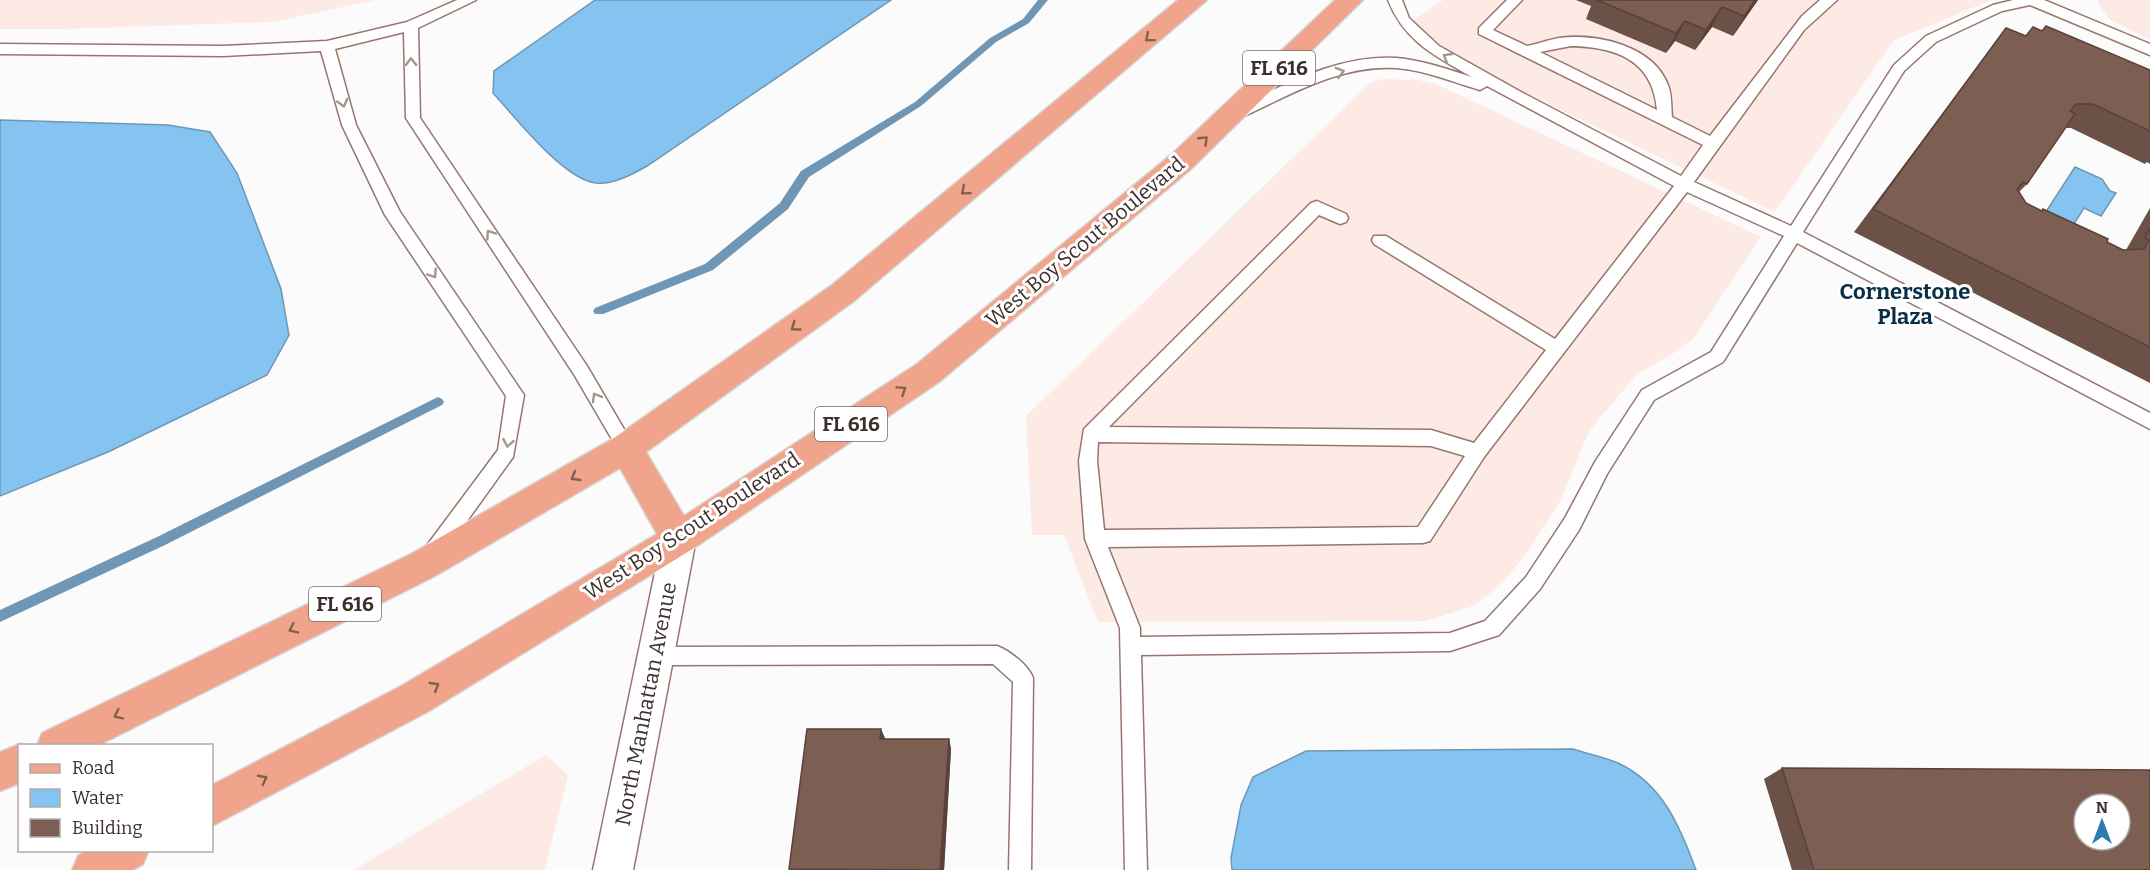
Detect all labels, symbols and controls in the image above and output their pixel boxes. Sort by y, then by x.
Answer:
one-way arrow [1145,30,1156,41]
road number: FL 616 [1243,51,1315,85]
one-way arrow [1443,53,1453,64]
one-way arrow [405,58,418,67]
one-way arrow [1335,66,1345,79]
one-way arrow [335,98,348,108]
one-way arrow [1197,136,1208,147]
street label: West Boy Scout Boulevard [980,151,1190,333]
one-way arrow [961,184,972,195]
one-way arrow [486,230,497,241]
one-way arrow [426,268,437,279]
district label: Cornerstone Plaza [1840,278,1970,330]
one-way arrow [790,320,801,331]
one-way arrow [895,386,906,397]
one-way arrow [592,393,604,403]
road number: FL 616 [815,407,887,441]
one-way arrow [502,439,514,448]
street label: West Boy Scout Boulevard [579,446,805,606]
one-way arrow [571,470,581,481]
street label: North Manhattan Avenue [610,580,682,828]
road number: FL 616 [309,587,381,621]
one-way arrow [288,622,299,634]
one-way arrow [429,682,439,693]
one-way arrow [113,708,124,720]
legend [18,744,213,852]
text: Road [72,757,115,779]
one-way arrow [257,775,267,786]
text: Water [72,787,123,809]
north arrow [2072,792,2132,852]
text: N [2096,798,2108,817]
text: Building [72,817,143,839]

